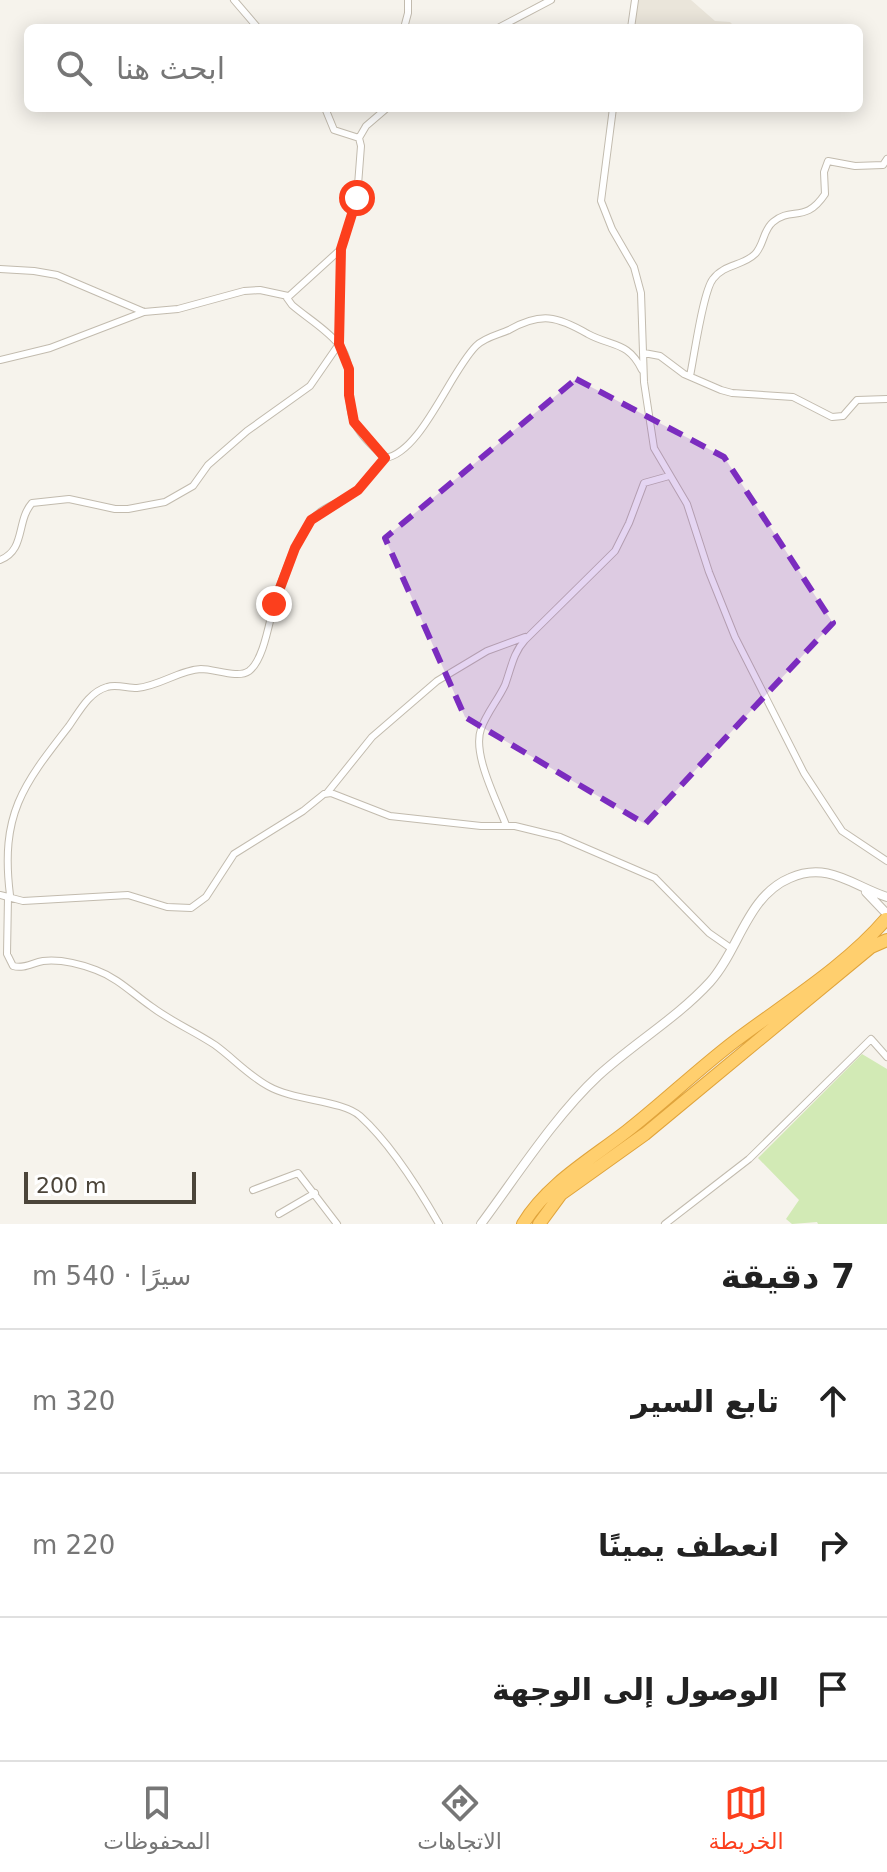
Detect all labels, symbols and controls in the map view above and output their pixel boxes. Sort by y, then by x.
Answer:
search box [24,24,863,112]
icon: search [52,46,96,90]
text: ابحث هنا [116,51,225,86]
route start [339,180,375,216]
route end [256,586,292,622]
scale bar [24,1168,196,1204]
text: 200 m [36,1173,106,1198]
text: 7 دقيقة [721,1256,855,1296]
text: سيرًا · 540 m [32,1261,191,1291]
icon: ahead [811,1379,855,1423]
text: تابع السير [631,1384,779,1419]
text: 320 m [32,1386,115,1416]
icon: right [811,1523,855,1567]
text: انعطف يمينًا [598,1528,779,1563]
text: 220 m [32,1530,115,1560]
icon: arrive [811,1667,855,1711]
text: الوصول إلى الوجهة [492,1672,779,1707]
tab: المحفوظات [103,1781,211,1854]
tab: الاتجاهات [417,1781,502,1854]
tab: الخريطة [709,1781,784,1854]

